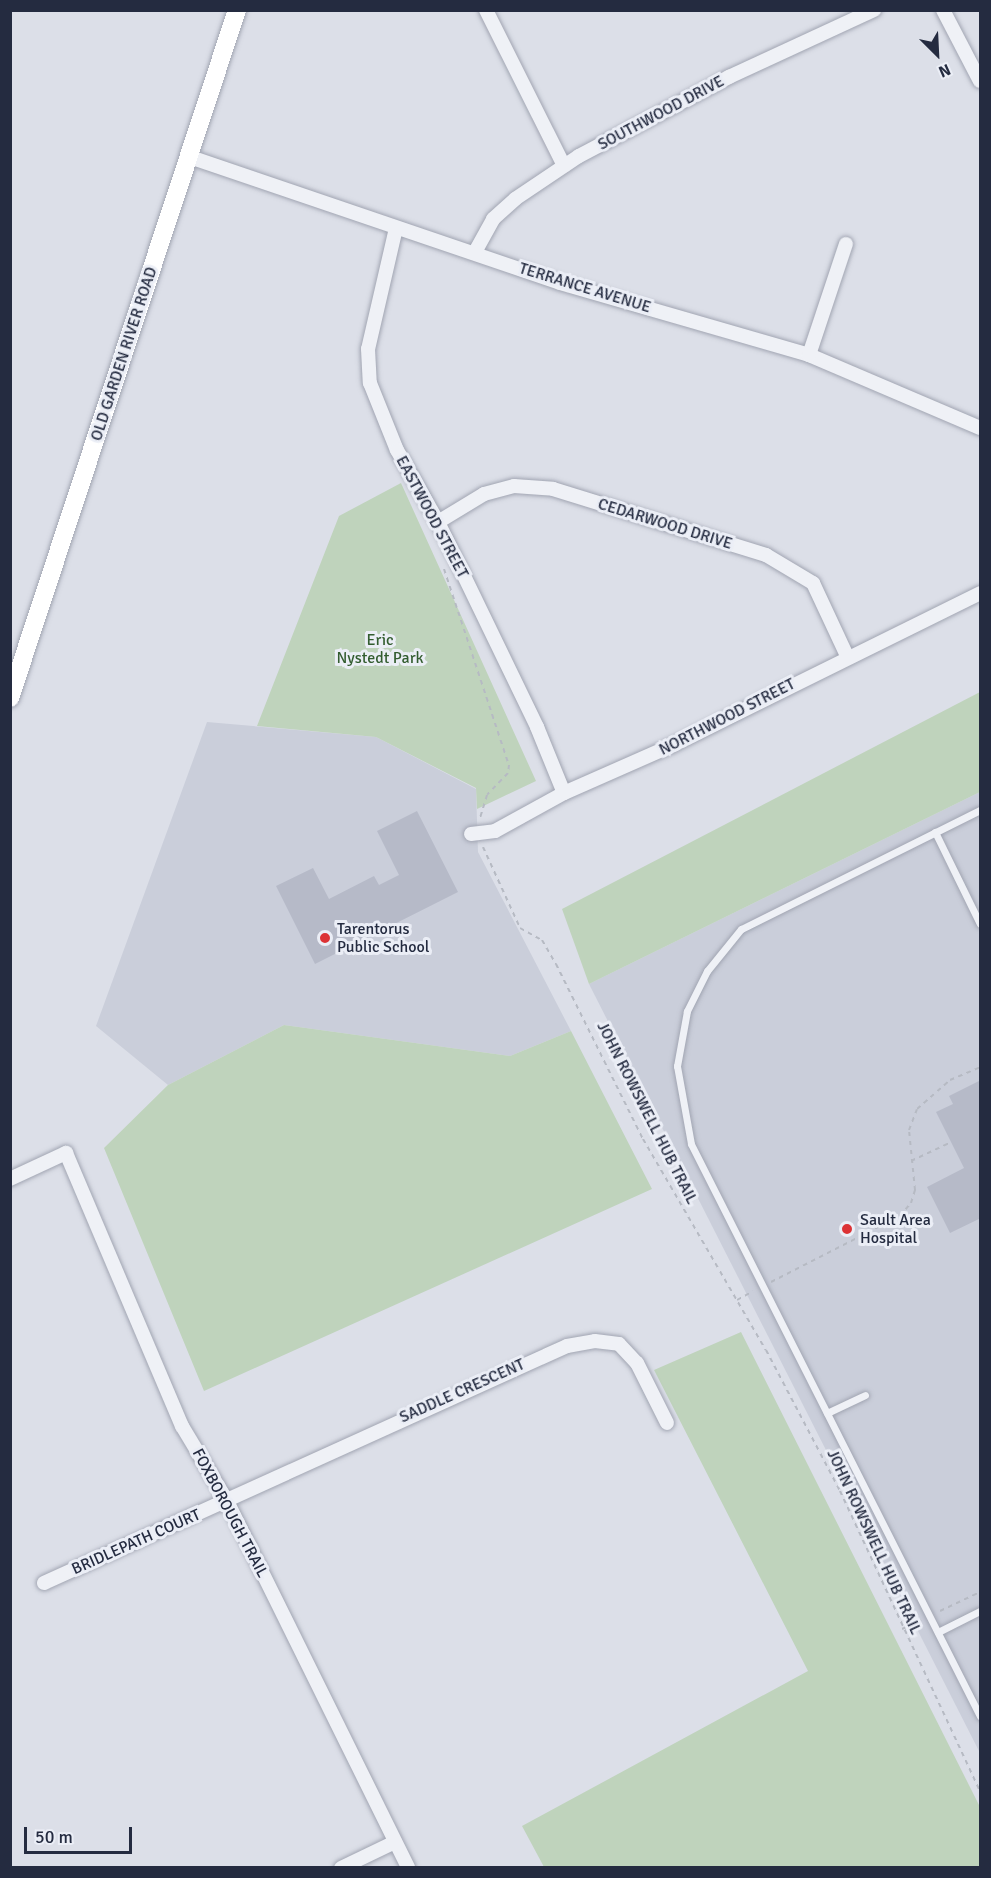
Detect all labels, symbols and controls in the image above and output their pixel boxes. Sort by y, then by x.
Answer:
north arrow [907,24,967,84]
text: N [935,59,953,82]
street label: SOUTHWOOD DRIVE [595,72,727,154]
street label: TERRANCE AVENUE [517,259,653,317]
street label: OLD GARDEN RIVER ROAD [87,265,161,443]
street label: EASTWOOD STREET [392,453,472,581]
street label: CEDARWOOD DRIVE [596,494,734,554]
park label: Eric Nystedt Park [336,630,424,668]
street label: NORTHWOOD STREET [656,674,798,760]
place label: Tarentorus Public School [337,919,430,957]
marker: Tarentorus Public School [318,931,332,945]
street label: JOHN ROWSWELL HUB TRAIL [593,1019,701,1207]
place label: Sault Area Hospital [860,1210,931,1248]
marker: Sault Area Hospital [838,1220,856,1238]
street label: SADDLE CRESCENT [397,1355,527,1427]
street label: FOXBOROUGH TRAIL [188,1445,272,1581]
street label: JOHN ROWSWELL HUB TRAIL [823,1446,925,1638]
street label: BRIDLEPATH COURT [69,1505,203,1579]
scale bar [27,1815,135,1853]
text: 50 m [35,1826,73,1848]

